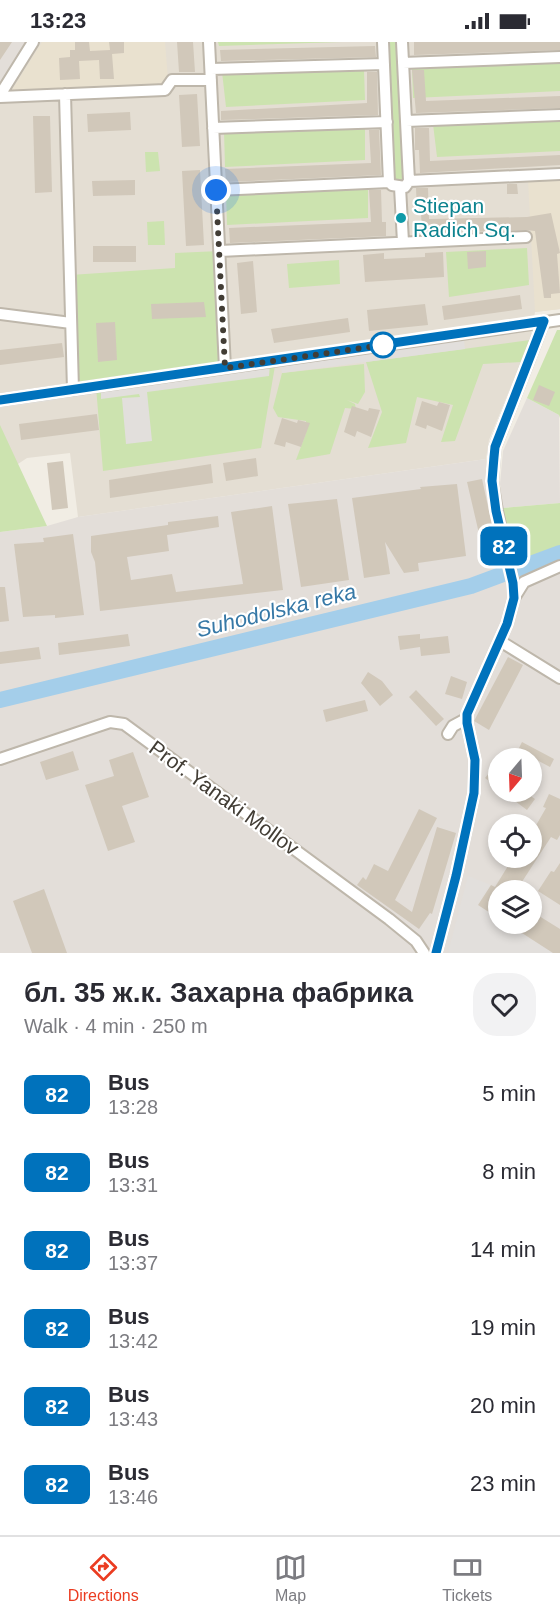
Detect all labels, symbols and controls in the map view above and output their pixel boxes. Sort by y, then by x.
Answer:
text: 13:23 [30,8,86,33]
your location [201,175,231,205]
place label: Stiepan Radich Sq. [413,194,516,241]
marker: Stiepan Radich Sq. [394,211,408,225]
unlabelled marker [370,332,396,358]
line badge: 82 [477,526,531,566]
text: 82 [492,535,516,558]
water label: Suhodolska reka [194,579,359,642]
street label: Prof. Yanaki Mollov [145,736,304,860]
north arrow [488,748,542,802]
map controls [488,748,542,934]
button: locate [488,814,542,868]
button: layers [488,880,542,934]
button: heart [473,973,536,1036]
text: бл. 35 ж.к. Захарна фабрика [24,977,413,1008]
text: Walk · 4 min · 250 m [24,1015,208,1037]
text: Bus [108,1070,150,1095]
text: 5 min [482,1081,536,1106]
text: 82 [45,1083,69,1106]
text: 13:28 [108,1096,158,1118]
text: Bus [108,1148,150,1173]
text: 8 min [482,1159,536,1184]
text: 82 [45,1161,69,1184]
text: 13:31 [108,1174,158,1196]
text: Bus [108,1226,150,1251]
text: 14 min [470,1237,536,1262]
text: 82 [45,1239,69,1262]
text: 13:37 [108,1252,158,1274]
text: Bus [108,1304,150,1329]
text: 19 min [470,1315,536,1340]
text: 82 [45,1317,69,1340]
text: 13:42 [108,1330,158,1352]
text: Bus [108,1382,150,1407]
text: 20 min [470,1393,536,1418]
text: 82 [45,1395,69,1418]
text: 13:43 [108,1408,158,1430]
text: Bus [108,1460,150,1485]
text: 23 min [470,1471,536,1496]
text: 82 [45,1473,69,1496]
text: 13:46 [108,1486,158,1508]
tab: Directions [68,1551,139,1605]
tab: Map [274,1551,307,1605]
tab: Tickets [442,1551,492,1605]

